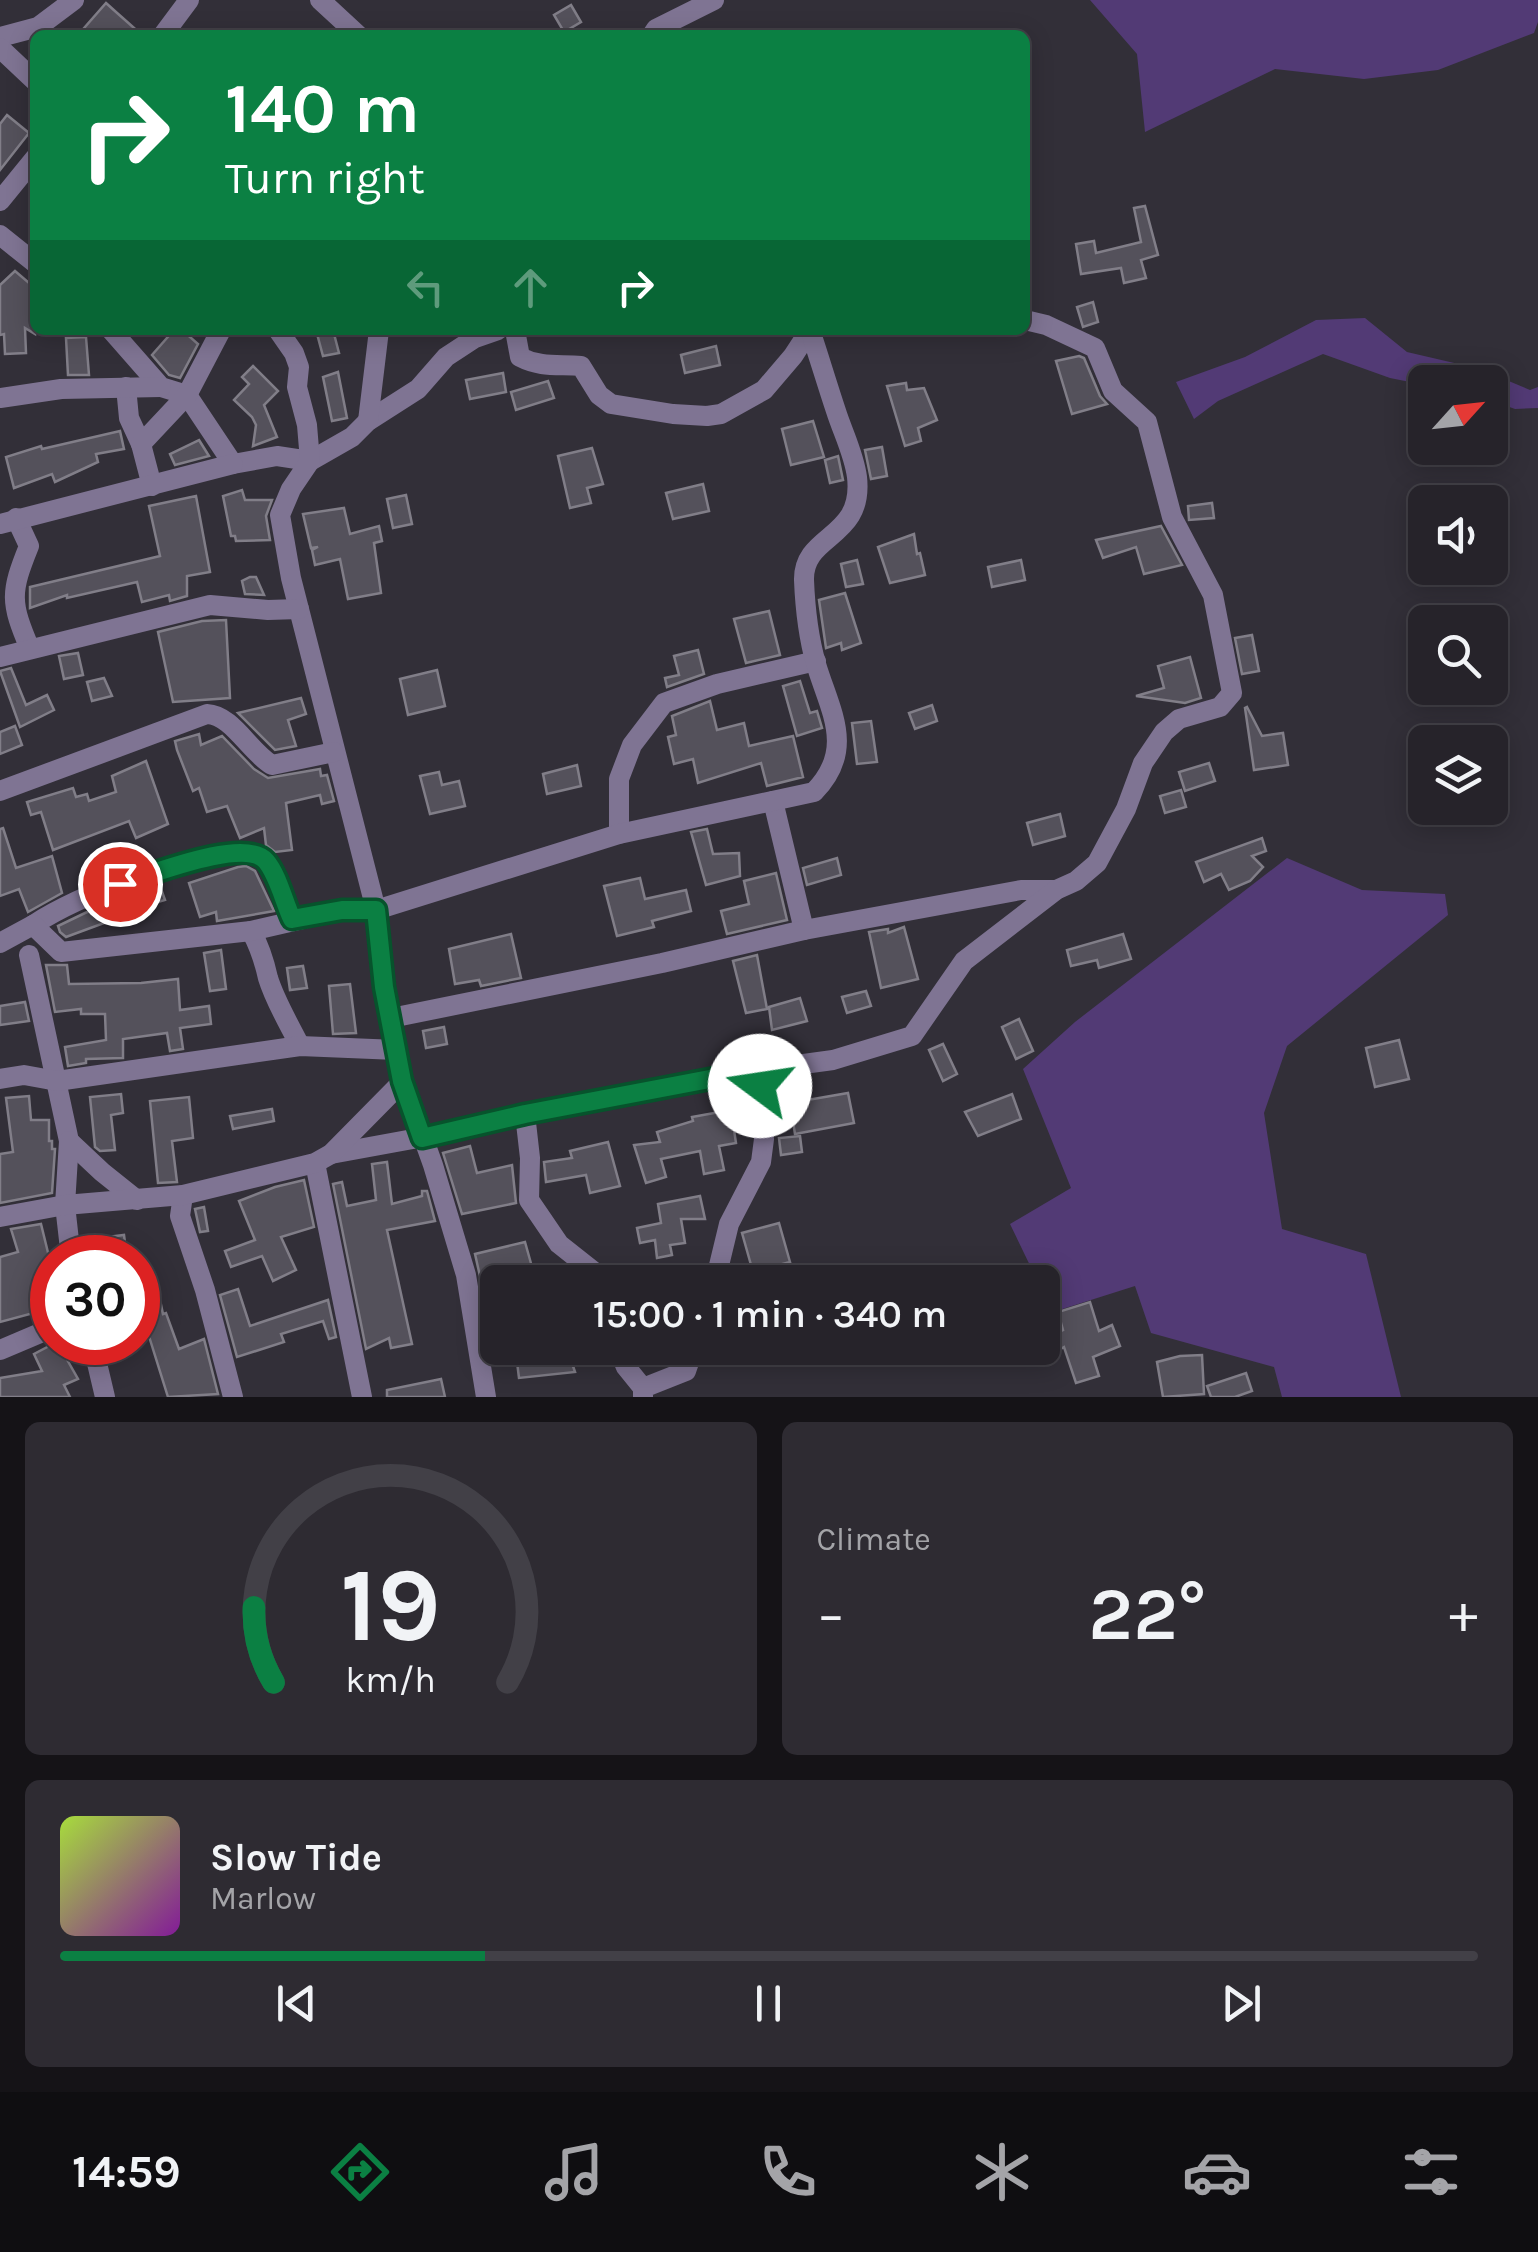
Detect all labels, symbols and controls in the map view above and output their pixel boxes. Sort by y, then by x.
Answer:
text: 140 m [225,68,420,150]
icon: right [60,70,190,200]
text: Turn right [225,152,425,204]
icon: left [398,260,453,315]
icon: ahead [503,260,558,315]
icon: right [608,260,663,315]
north arrow [1408,365,1508,465]
map controls [1408,365,1508,825]
button: sound [1408,485,1508,585]
button: search [1408,605,1508,705]
button: layers [1408,725,1508,825]
pin [78,842,163,927]
icon: arrive [93,857,148,912]
position arrow [708,1034,812,1138]
speed limit sign: 30 [30,1235,160,1365]
text: 15:00 · 1 min · 340 m [593,1292,947,1337]
text: Climate [817,1521,931,1558]
text: 19 [340,1545,441,1666]
text: 22° [1088,1570,1206,1658]
text: − [817,1582,845,1646]
text: + [1449,1582,1478,1646]
text: km/h [345,1659,436,1701]
text: Slow Tide [210,1835,382,1880]
text: Marlow [210,1880,316,1917]
icon: previous [269,1976,324,2031]
icon: pause [741,1976,796,2031]
icon: next [1214,1976,1269,2031]
icon: directions [325,2137,395,2207]
icon: music [539,2137,609,2207]
icon: phone [753,2137,823,2207]
icon: climate [967,2137,1037,2207]
icon: car [1182,2137,1252,2207]
icon: filters [1396,2137,1466,2207]
text: 14:59 [72,2146,181,2198]

